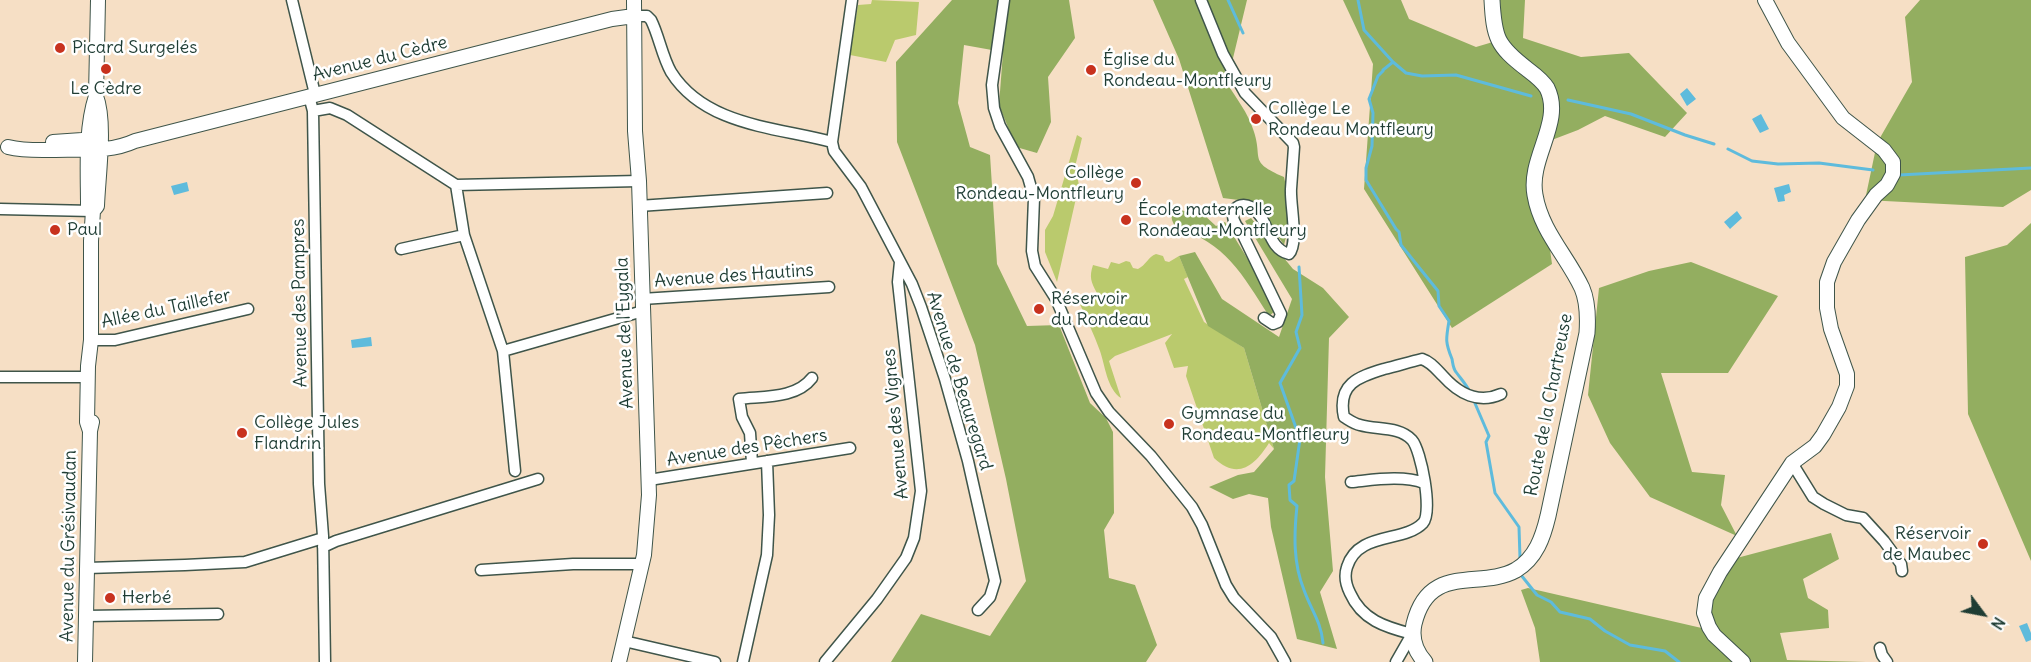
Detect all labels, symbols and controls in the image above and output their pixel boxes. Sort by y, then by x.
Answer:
street label: Avenue du Cèdre [310,32,450,86]
place label: Picard Surgelés [72,37,197,59]
marker: Picard Surgelés [53,41,67,55]
place label: Église du Rondeau-Montfleury [1103,49,1272,92]
marker: Le Cèdre [99,62,113,76]
marker: Église du Rondeau-Montfleury [1084,63,1098,77]
place label: Le Cèdre [70,78,142,100]
place label: Collège Le Rondeau Montfleury [1268,98,1434,140]
marker: Collège Le Rondeau Montfleury [1249,112,1263,126]
place label: Collège Rondeau-Montfleury [955,162,1124,204]
marker: Collège Rondeau-Montfleury [1129,176,1143,190]
place label: École maternelle Rondeau-Montfleury [1138,199,1307,242]
marker: École maternelle Rondeau-Montfleury [1119,213,1133,227]
street label: Avenue des Pampres [288,218,312,388]
place label: Paul [67,219,102,241]
marker: Paul [48,223,62,237]
street label: Avenue de l'Eygala [612,257,638,409]
street label: Avenue des Hautins [654,260,814,292]
street label: Allée du Taillefer [99,285,233,333]
place label: Réservoir du Rondeau [1051,288,1149,330]
street label: Avenue de Beauregard [922,289,996,473]
marker: Réservoir du Rondeau [1032,302,1046,316]
street label: Route de la Chartreuse [1521,312,1577,498]
street label: Avenue des Vignes [879,348,913,500]
place label: Gymnase du Rondeau-Montfleury [1181,403,1350,446]
place label: Collège Jules Flandrin [254,412,359,454]
marker: Gymnase du Rondeau-Montfleury [1162,417,1176,431]
street label: Avenue des Pêchers [665,425,829,471]
marker: Collège Jules Flandrin [235,426,249,440]
street label: Avenue du Grésivaudan [57,450,81,642]
place label: Réservoir de Maubec [1883,523,1971,566]
marker: Réservoir de Maubec [1976,537,1990,551]
north arrow [1953,584,2013,644]
place label: Herbé [122,587,171,609]
marker: Herbé [103,591,117,605]
text: N [1987,614,2010,634]

